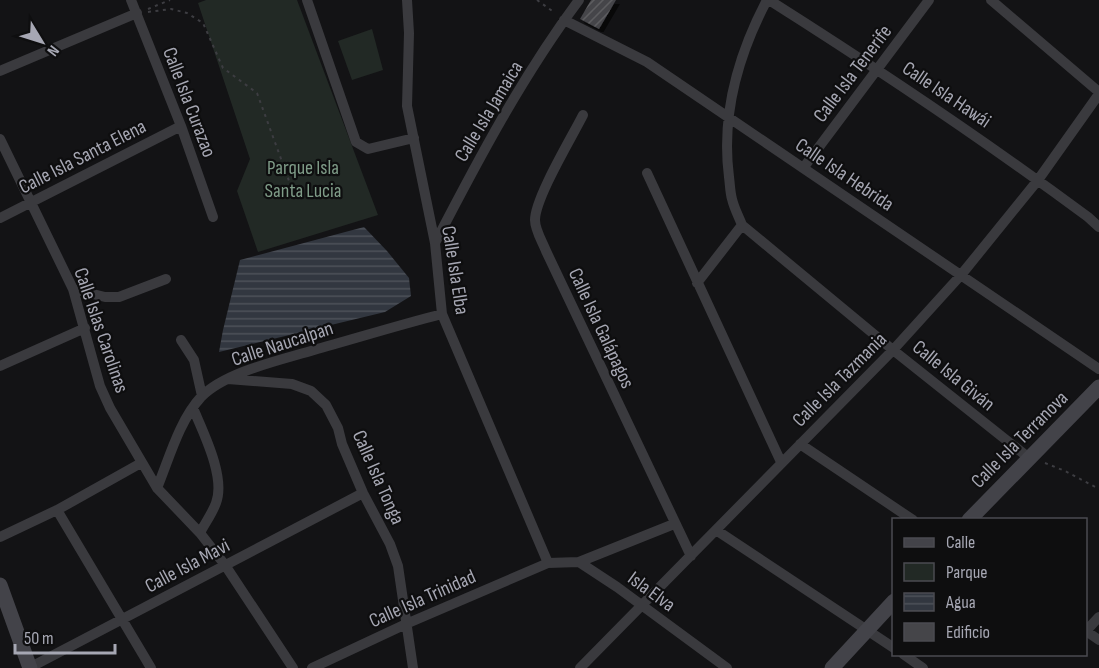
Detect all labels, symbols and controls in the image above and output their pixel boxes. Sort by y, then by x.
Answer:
north arrow [12,12,72,72]
street label: Calle Isla Tenerife [808,20,897,127]
text: N [43,41,63,60]
street label: Calle Isla Curazao [157,44,221,161]
street label: Calle Isla Hawái [898,56,995,133]
street label: Calle Isla Jamaica [449,57,528,166]
street label: Calle Isla Santa Elena [15,115,150,199]
street label: Calle Isla Hebrida [791,133,898,217]
park label: Parque Isla Santa Lucia [264,156,342,203]
street label: Calle Isla Elba [436,224,474,316]
street label: Calle Isla Galápagos [563,264,639,392]
street label: Calle Islas Carolinas [68,265,134,396]
street label: Calle Naucalpan [228,316,336,372]
street label: Calle Isla Tazmania [787,327,892,432]
street label: Calle Isla Giván [907,335,999,416]
street label: Calle Isla Terranova [966,386,1073,493]
street label: Calle Isla Tonga [347,427,410,528]
legend [892,518,1087,656]
text: Calle [946,532,975,553]
street label: Calle Isla Mavi [141,534,234,598]
text: Parque [946,562,987,583]
street label: Calle Isla Trinidad [365,565,480,633]
street label: Isla Elva [623,567,680,617]
text: Agua [945,592,976,613]
scale bar [15,617,116,655]
text: Edificio [946,622,990,643]
text: 50 m [24,628,54,649]

